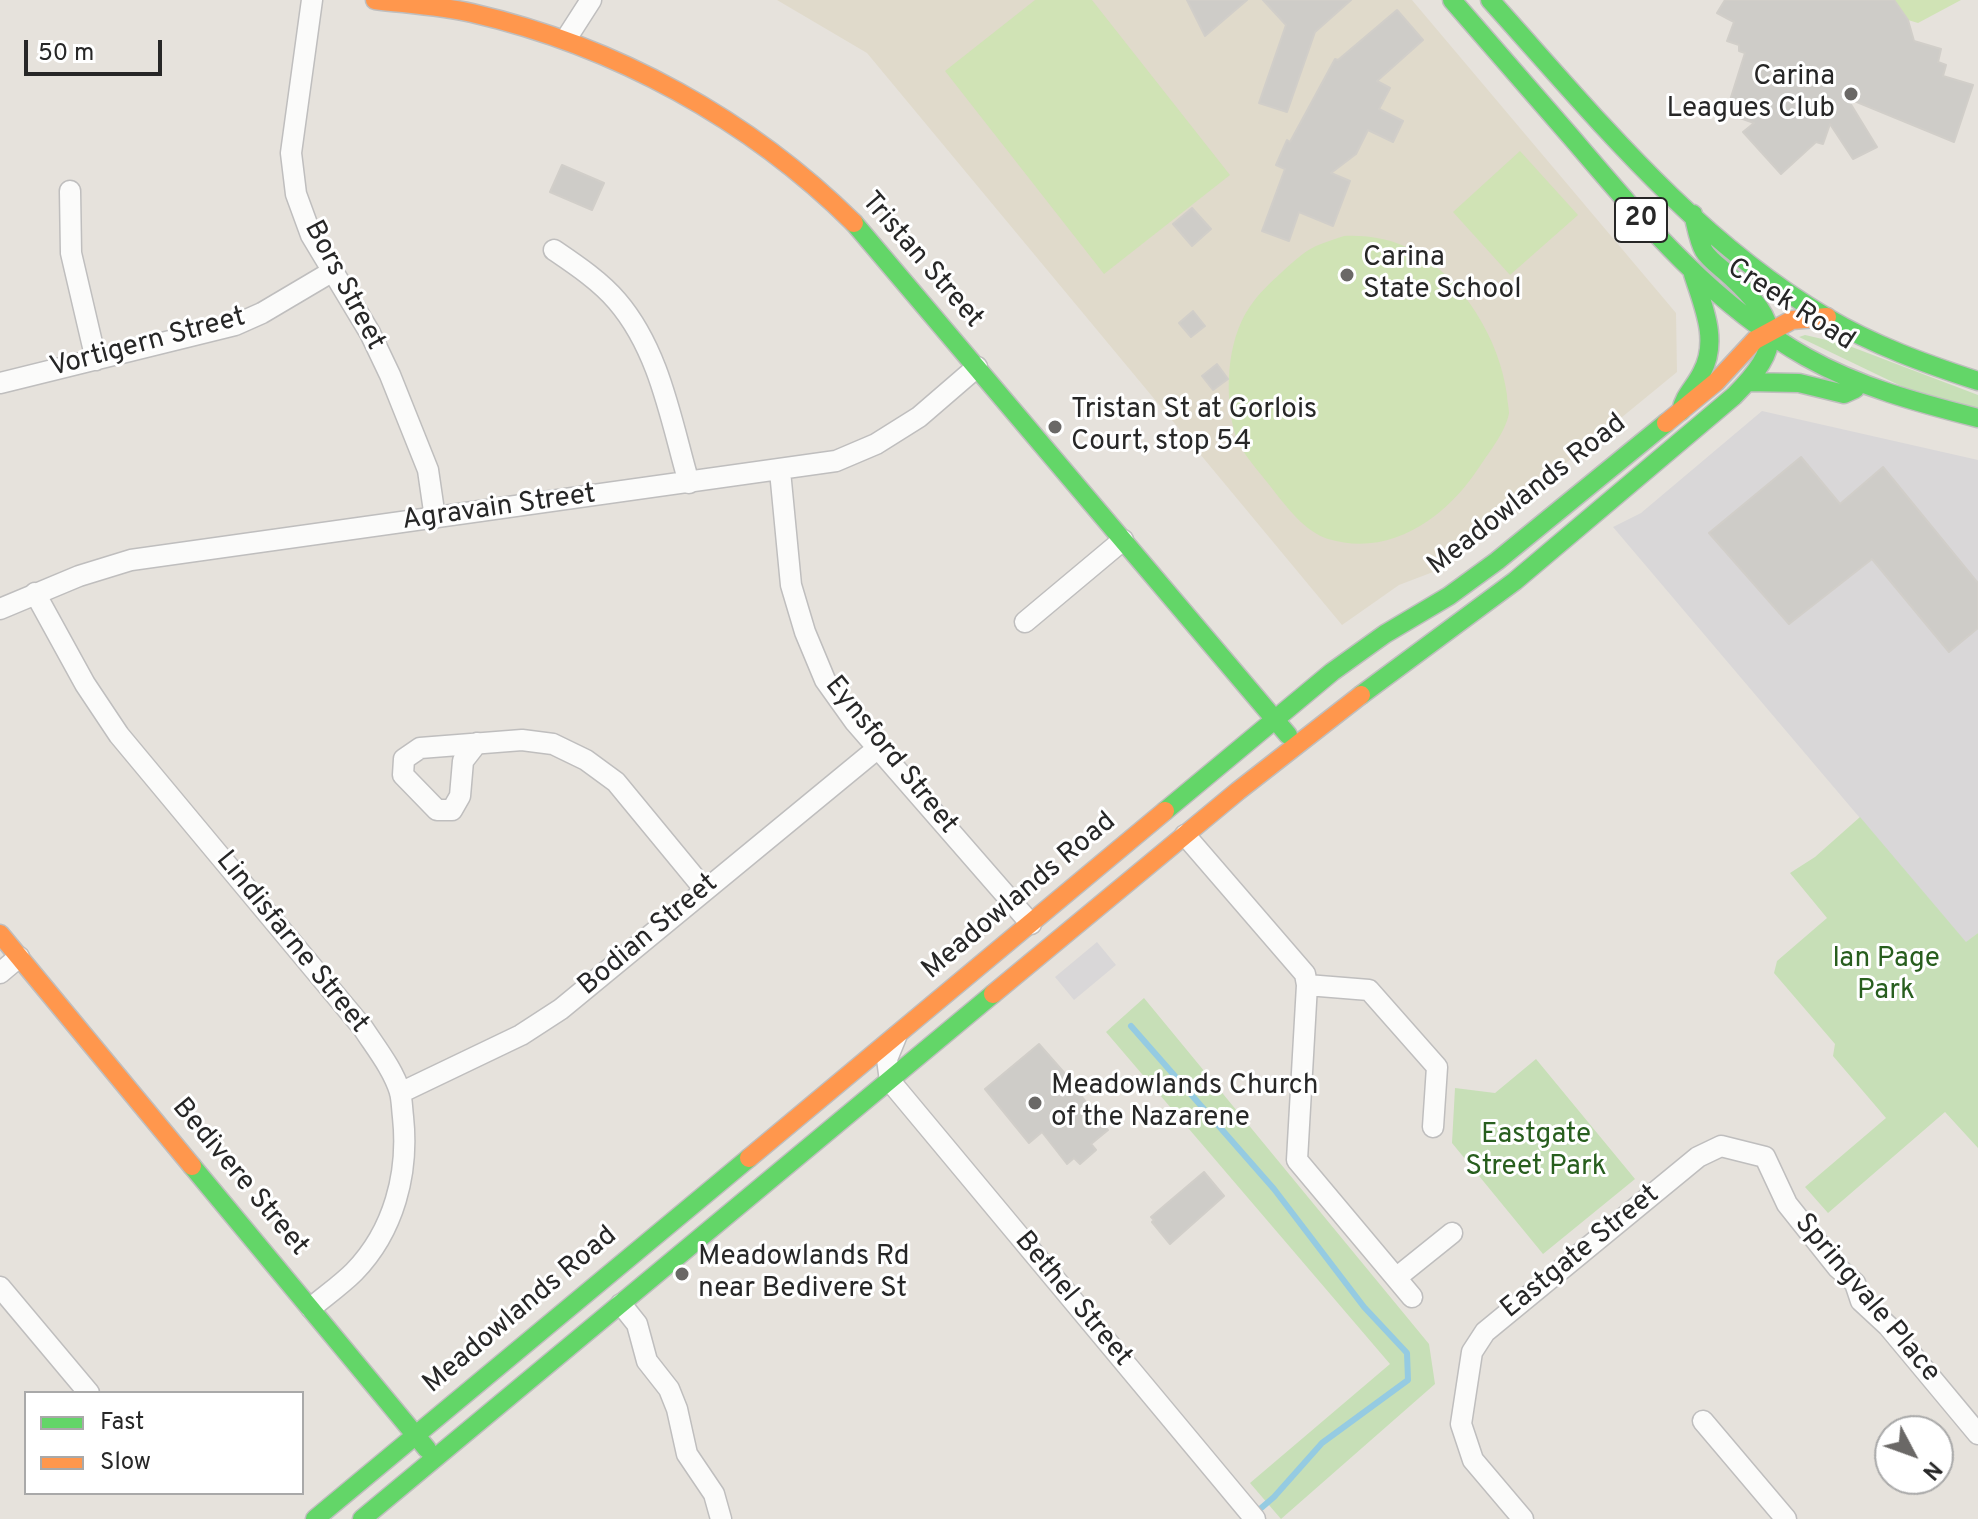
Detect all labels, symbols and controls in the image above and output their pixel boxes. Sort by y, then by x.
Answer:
scale bar [28,24,166,74]
text: 50 m [38,39,94,69]
place label: Carina Leagues Club [1666,61,1835,127]
marker: Carina Leagues Club [1842,85,1860,103]
street label: Tristan Street [853,186,989,336]
road number: 20 [1615,198,1667,242]
street label: Bors Street [295,216,391,356]
place label: Carina State School [1363,242,1522,308]
street label: Creek Road [1720,252,1860,360]
marker: Carina State School [1338,266,1356,284]
street label: Vortigern Street [47,302,249,386]
place label: Tristan St at Gorlois Court, stop 54 [1071,394,1317,460]
street label: Meadowlands Road [1422,408,1634,584]
marker: Tristan St at Gorlois Court, stop 54 [1046,418,1064,436]
street label: Agravain Street [400,479,598,539]
street label: Eynsford Street [816,671,964,841]
street label: Meadowlands Road [916,806,1124,988]
street label: Lindisfarne Street [207,845,375,1041]
street label: Bodian Street [572,868,726,1004]
park label: Ian Page Park [1832,943,1940,1009]
place label: Meadowlands Church of the Nazarene [1051,1070,1319,1136]
street label: Bedivere Street [163,1092,315,1264]
marker: Meadowlands Church of the Nazarene [1026,1094,1044,1112]
park label: Eastgate Street Park [1465,1119,1607,1185]
street label: Eastgate Street [1495,1179,1667,1327]
street label: Springvale Place [1786,1208,1946,1390]
street label: Meadowlands Road [417,1220,625,1402]
street label: Bethel Street [1006,1226,1138,1374]
place label: Meadowlands Rd near Bedivere St [698,1241,909,1307]
marker: Meadowlands Rd near Bedivere St [673,1265,691,1283]
legend [24,1391,304,1495]
text: Fast [100,1408,144,1438]
north arrow [1874,1415,1954,1495]
text: Slow [100,1448,151,1478]
text: N [1916,1455,1946,1485]

